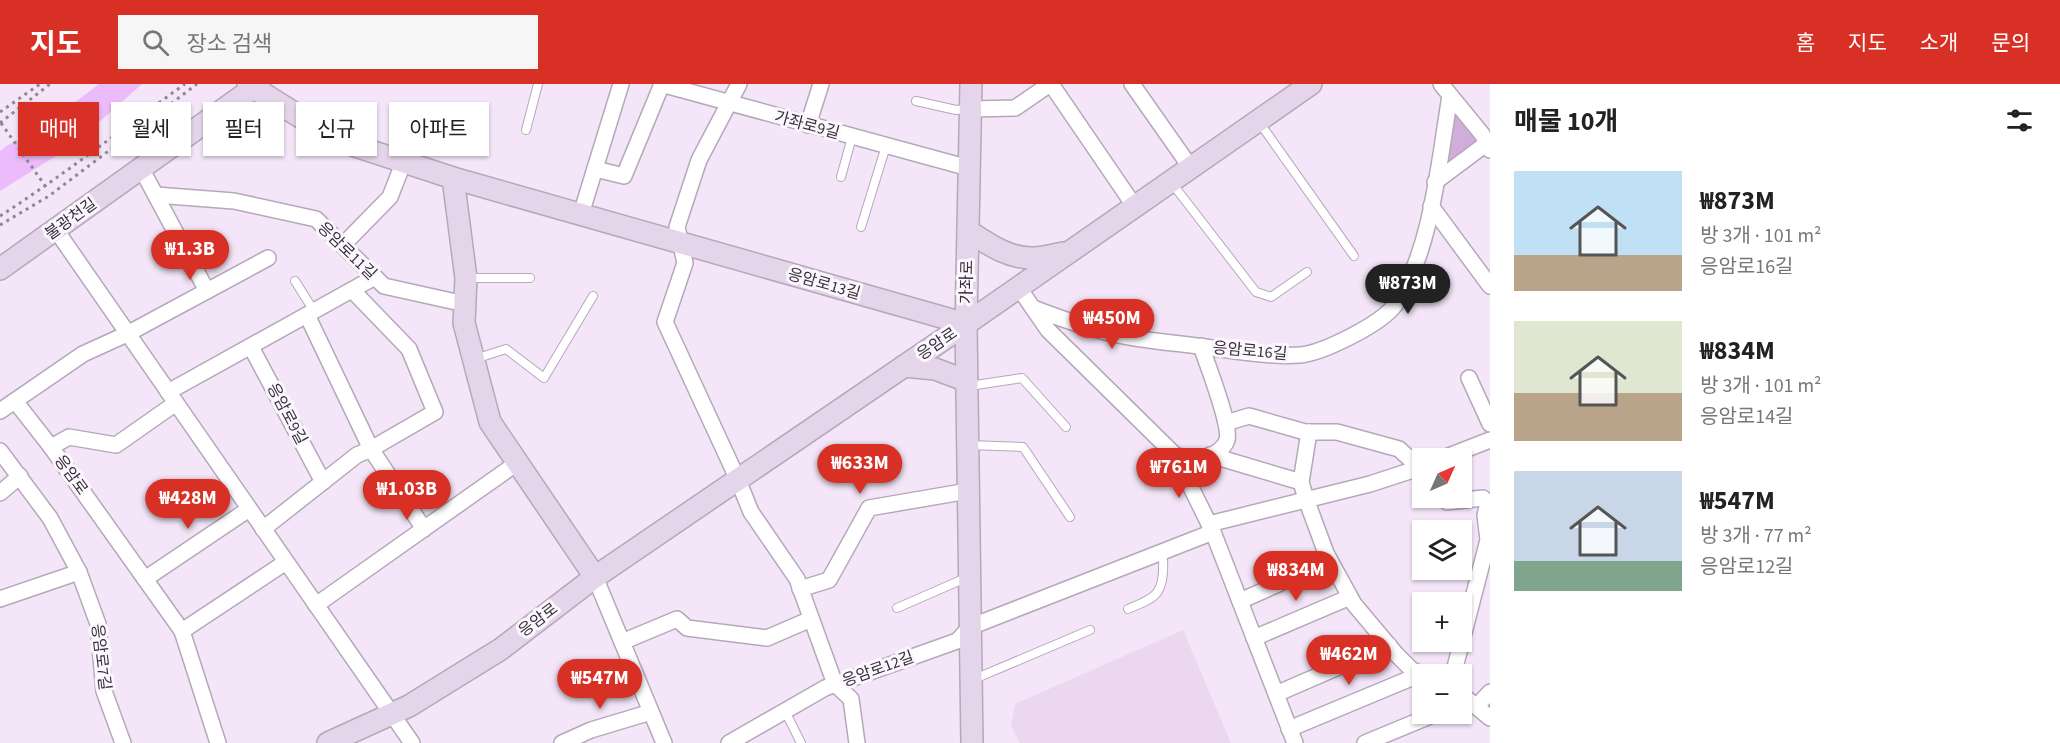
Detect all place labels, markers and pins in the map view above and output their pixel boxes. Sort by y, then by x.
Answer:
pin: ₩1.3B [148,230,232,281]
pin: ₩873M [1366,264,1450,315]
pin: ₩450M [1070,299,1154,350]
pin: ₩633M [818,444,902,495]
pin: ₩761M [1137,448,1221,499]
pin: ₩1.03B [358,470,456,521]
pin: ₩428M [146,479,230,530]
pin: ₩834M [1254,551,1338,602]
pin: ₩462M [1307,635,1391,686]
pin: ₩547M [558,659,642,710]

